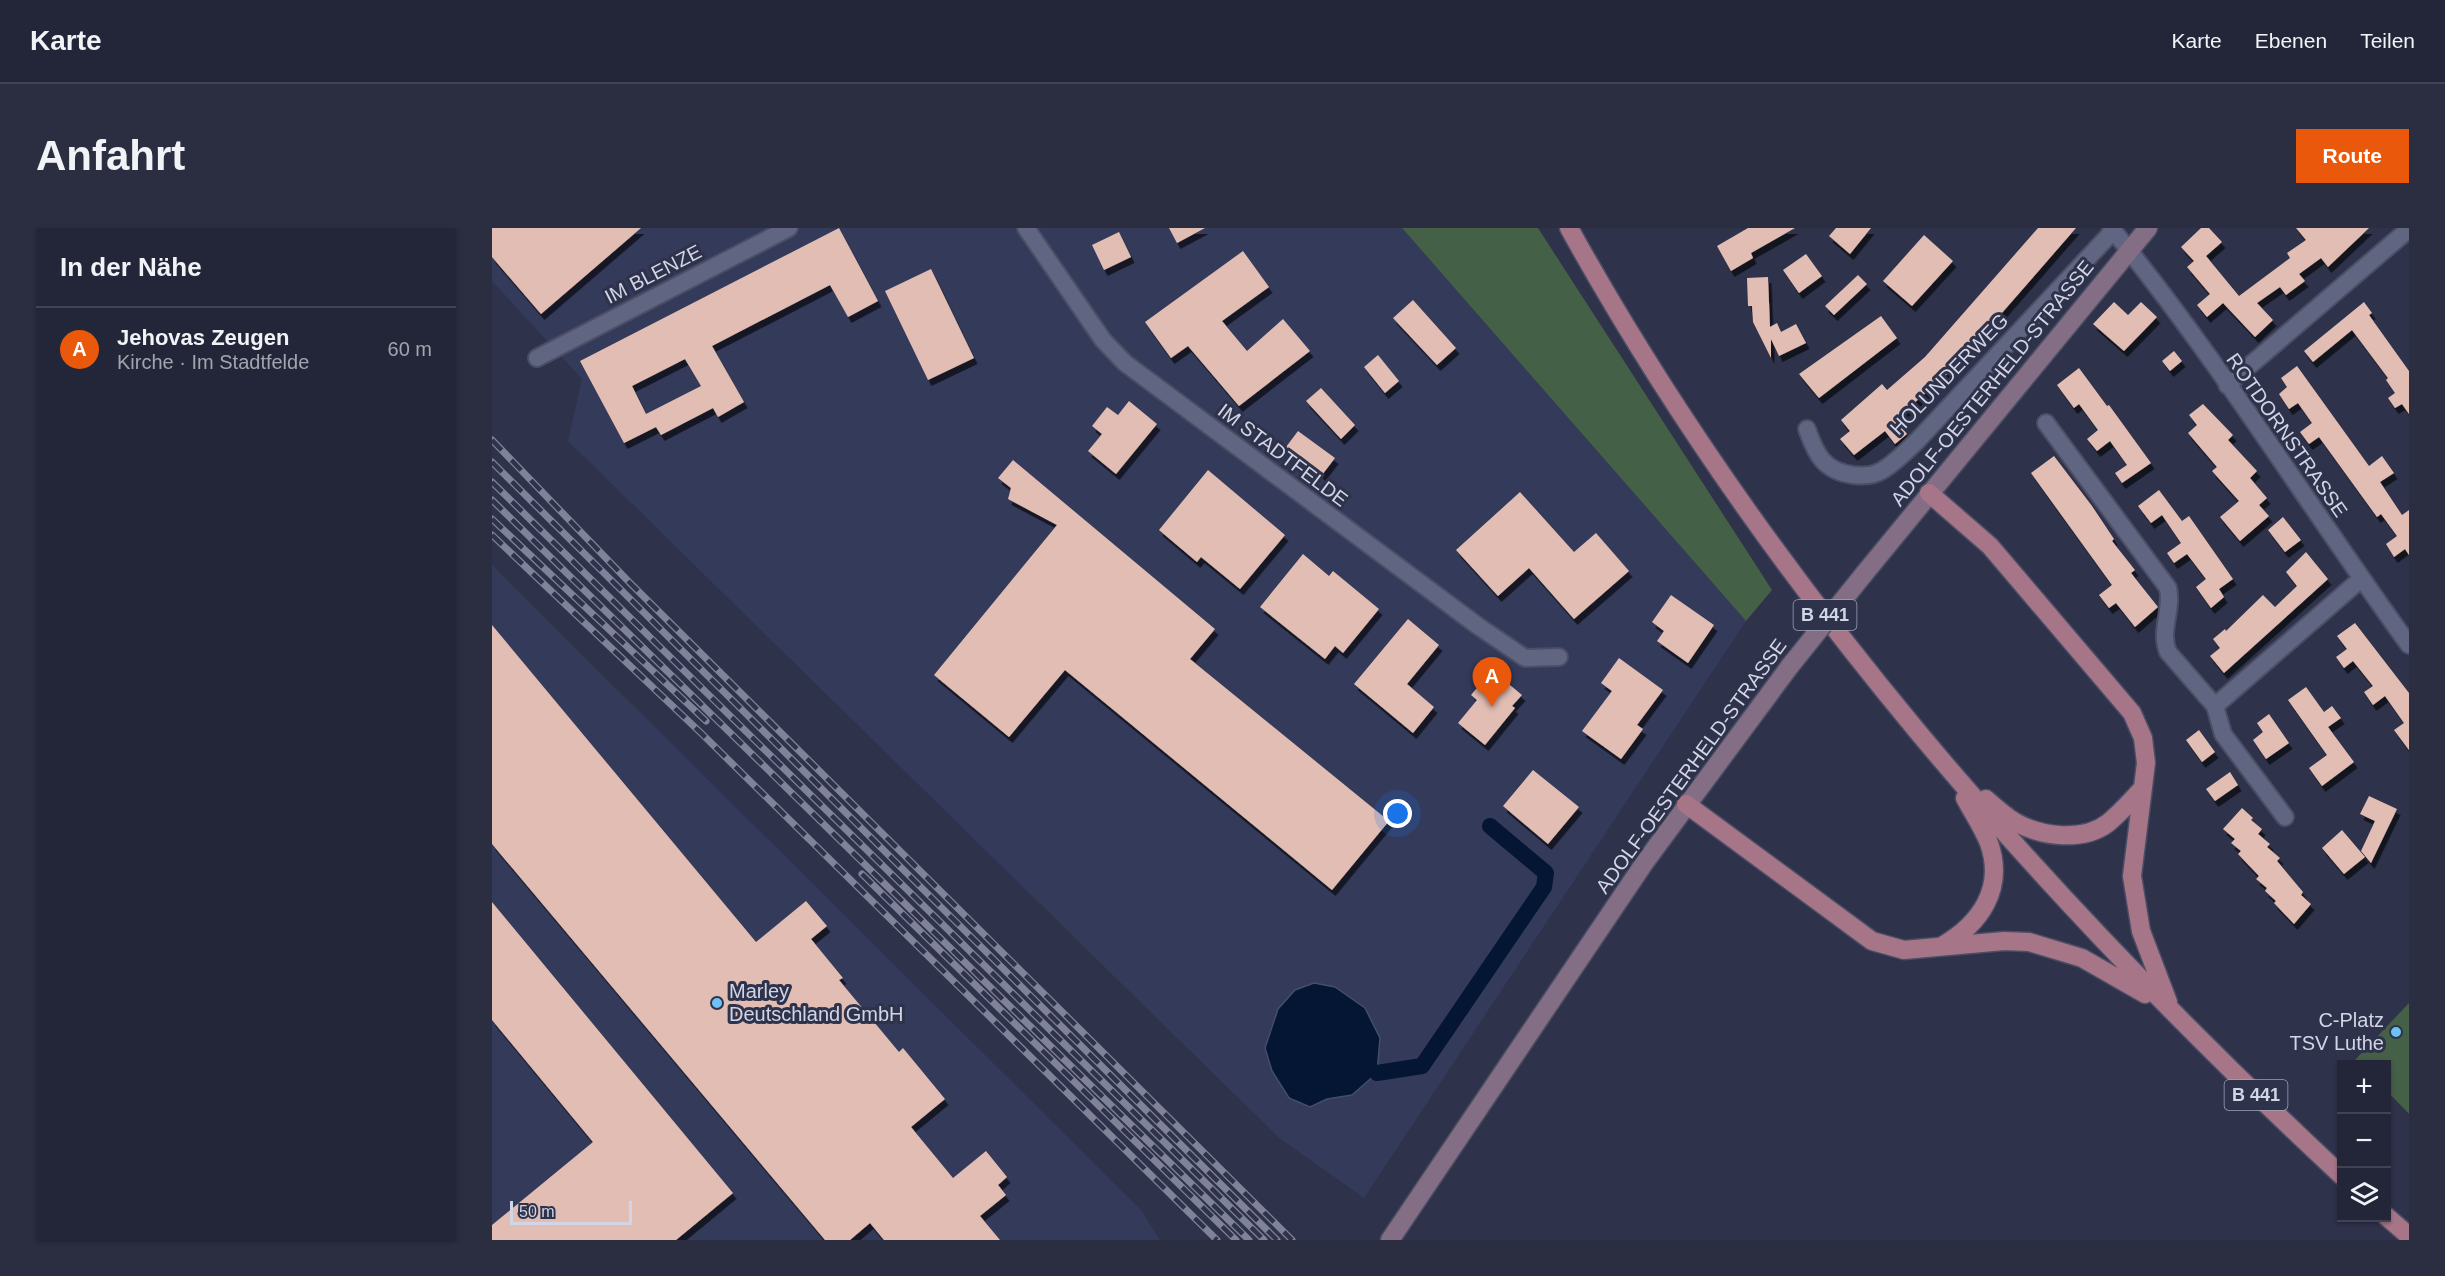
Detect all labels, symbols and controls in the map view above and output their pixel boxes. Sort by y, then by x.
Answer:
text: Karte [30,25,102,56]
text: Karte [2172,29,2222,52]
text: Ebenen [2255,29,2327,52]
text: Teilen [2360,29,2415,52]
button: Route [2296,129,2409,183]
text: Anfahrt [36,132,185,179]
street label: IM BLENZE [601,240,705,308]
text: In der Nähe [60,252,202,282]
street label: ADOLF-OESTERHELD-STRASSE [1886,256,2098,510]
street label: HOLUNDERWEG [1886,309,2012,439]
text: Jehovas Zeugen [117,325,289,350]
text: A [72,338,87,360]
text: 60 m [388,338,432,360]
street label: ROTDORNSTRASSE [2222,349,2352,521]
text: Kirche · Im Stadtfelde [117,351,309,373]
street label: IM STADTFELDE [1214,399,1352,511]
road number: B 441 [1794,600,1856,630]
street label: ADOLF-OESTERHELD-STRASSE [1591,635,1791,897]
pin: A [1472,658,1512,707]
your location [1383,799,1412,828]
place label: Marley Deutschland GmbH [729,980,904,1025]
marker: Marley Deutschland GmbH [710,996,724,1010]
place label: C-Platz TSV Luthe [2289,1009,2384,1054]
marker: C-Platz TSV Luthe [2389,1025,2403,1039]
map controls [2337,1060,2391,1222]
button: + [2337,1060,2391,1114]
road number: B 441 [2224,1080,2288,1110]
button: − [2337,1114,2391,1168]
button: layers [2337,1168,2391,1222]
scale bar [510,1198,632,1226]
text: 50 m [519,1203,555,1220]

